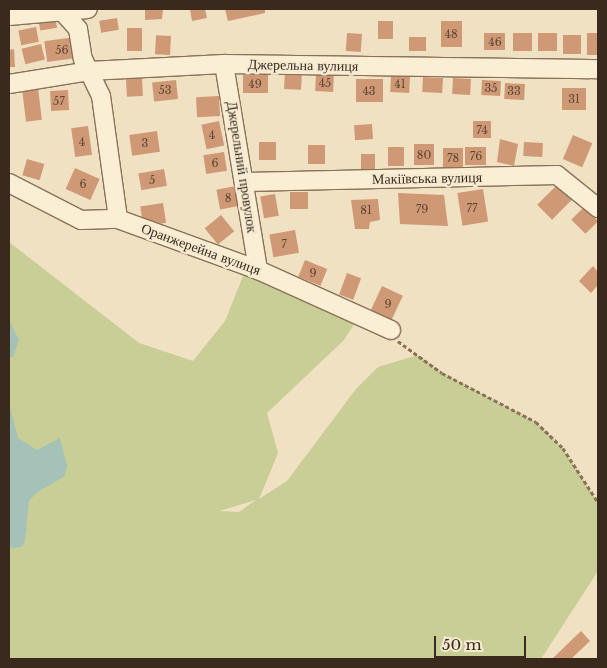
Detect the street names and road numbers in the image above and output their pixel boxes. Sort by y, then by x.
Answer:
street label: Джерельна вулиця [248,56,358,74]
street label: Джерельний провулок [223,100,261,234]
street label: Макіївська вулиця [372,169,482,187]
street label: Оранжерейна вулиця [139,220,263,278]

